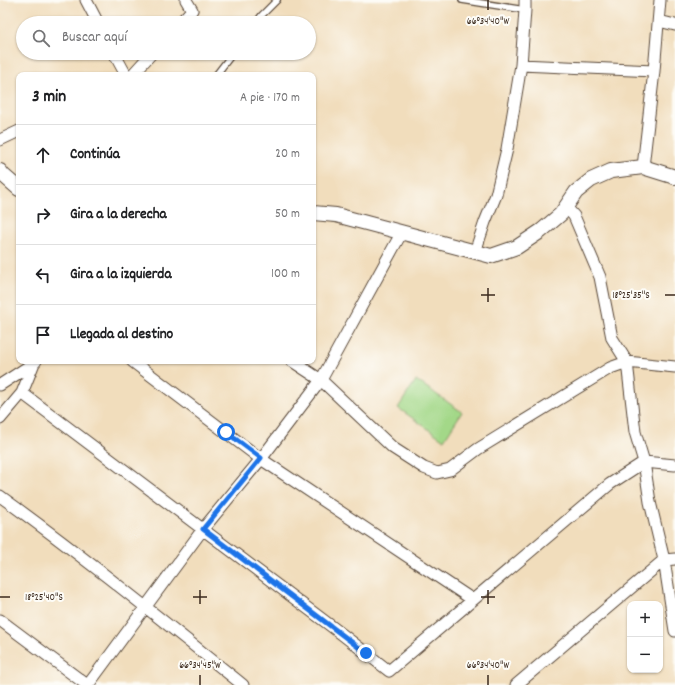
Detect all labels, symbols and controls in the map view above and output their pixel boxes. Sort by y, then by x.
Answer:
text: 66°34'40"W [467,15,509,29]
search box [16,16,316,60]
icon: search [30,27,52,49]
text: Buscar aquí [62,27,127,49]
text: 3 min [32,86,66,110]
text: A pie · 170 m [240,89,300,108]
icon: ahead [32,144,54,166]
text: Continúa [70,144,120,166]
text: 20 m [275,145,300,164]
icon: right [32,204,54,226]
text: Gira a la derecha [70,204,167,226]
text: 50 m [275,205,300,224]
icon: left [32,264,54,286]
text: Gira a la izquierda [70,264,171,286]
text: 100 m [271,265,300,284]
text: 18°25'35"S [612,289,650,303]
icon: arrive [32,324,54,346]
text: Llegada al destino [70,324,173,346]
route start [217,423,235,441]
text: 18°25'40"S [25,591,63,605]
map controls [627,601,663,673]
button: + [627,601,663,637]
button: − [627,637,663,673]
route end [357,644,375,662]
text: 66°34'45"W [179,659,221,673]
text: 66°34'40"W [467,659,509,673]

